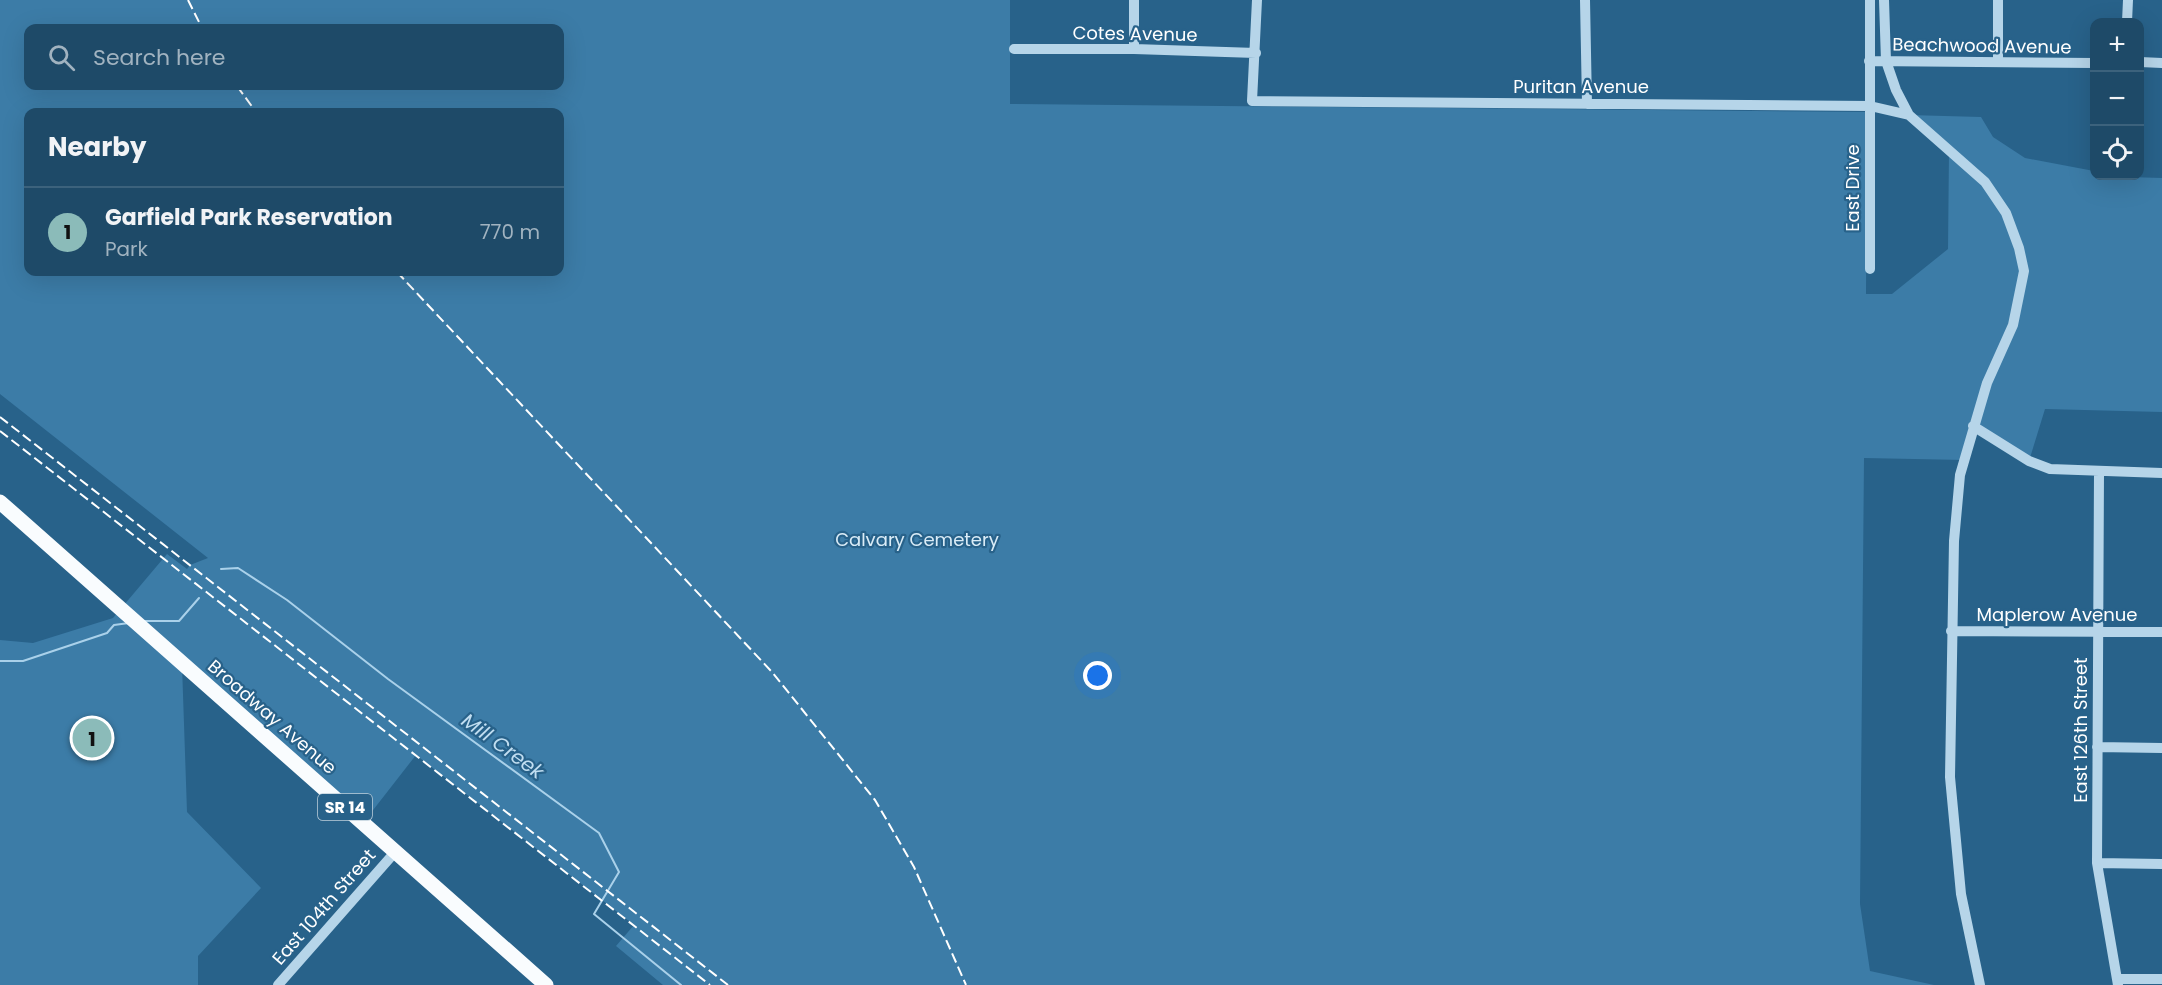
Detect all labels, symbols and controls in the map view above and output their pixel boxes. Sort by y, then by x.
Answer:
map controls [2090,18,2144,180]
button: + [2090,18,2144,72]
street label: Cotes Avenue [1072,20,1198,47]
search box [24,24,564,90]
street label: Beachwood Avenue [1892,31,2072,60]
icon: search [45,41,78,74]
text: Search here [93,42,226,73]
button: − [2090,72,2144,126]
street label: Puritan Avenue [1513,74,1649,99]
button: locate [2090,126,2144,180]
text: Nearby [48,129,146,165]
street label: East Drive [1840,144,1865,232]
text: Garfield Park Reservation [105,202,393,233]
text: 1 [64,218,71,246]
text: 770 m [480,218,540,246]
text: Park [105,235,148,263]
park label: Calvary Cemetery [835,527,999,552]
street label: Maplerow Avenue [1977,602,2137,627]
street label: Broadway Avenue [203,654,342,780]
street label: East 126th Street [2068,657,2093,803]
your location [1083,661,1112,690]
water label: Mill Creek [456,706,551,787]
pin: 1 [72,716,112,760]
road number: SR 14 [318,794,372,820]
street label: East 104th Street [266,843,381,970]

